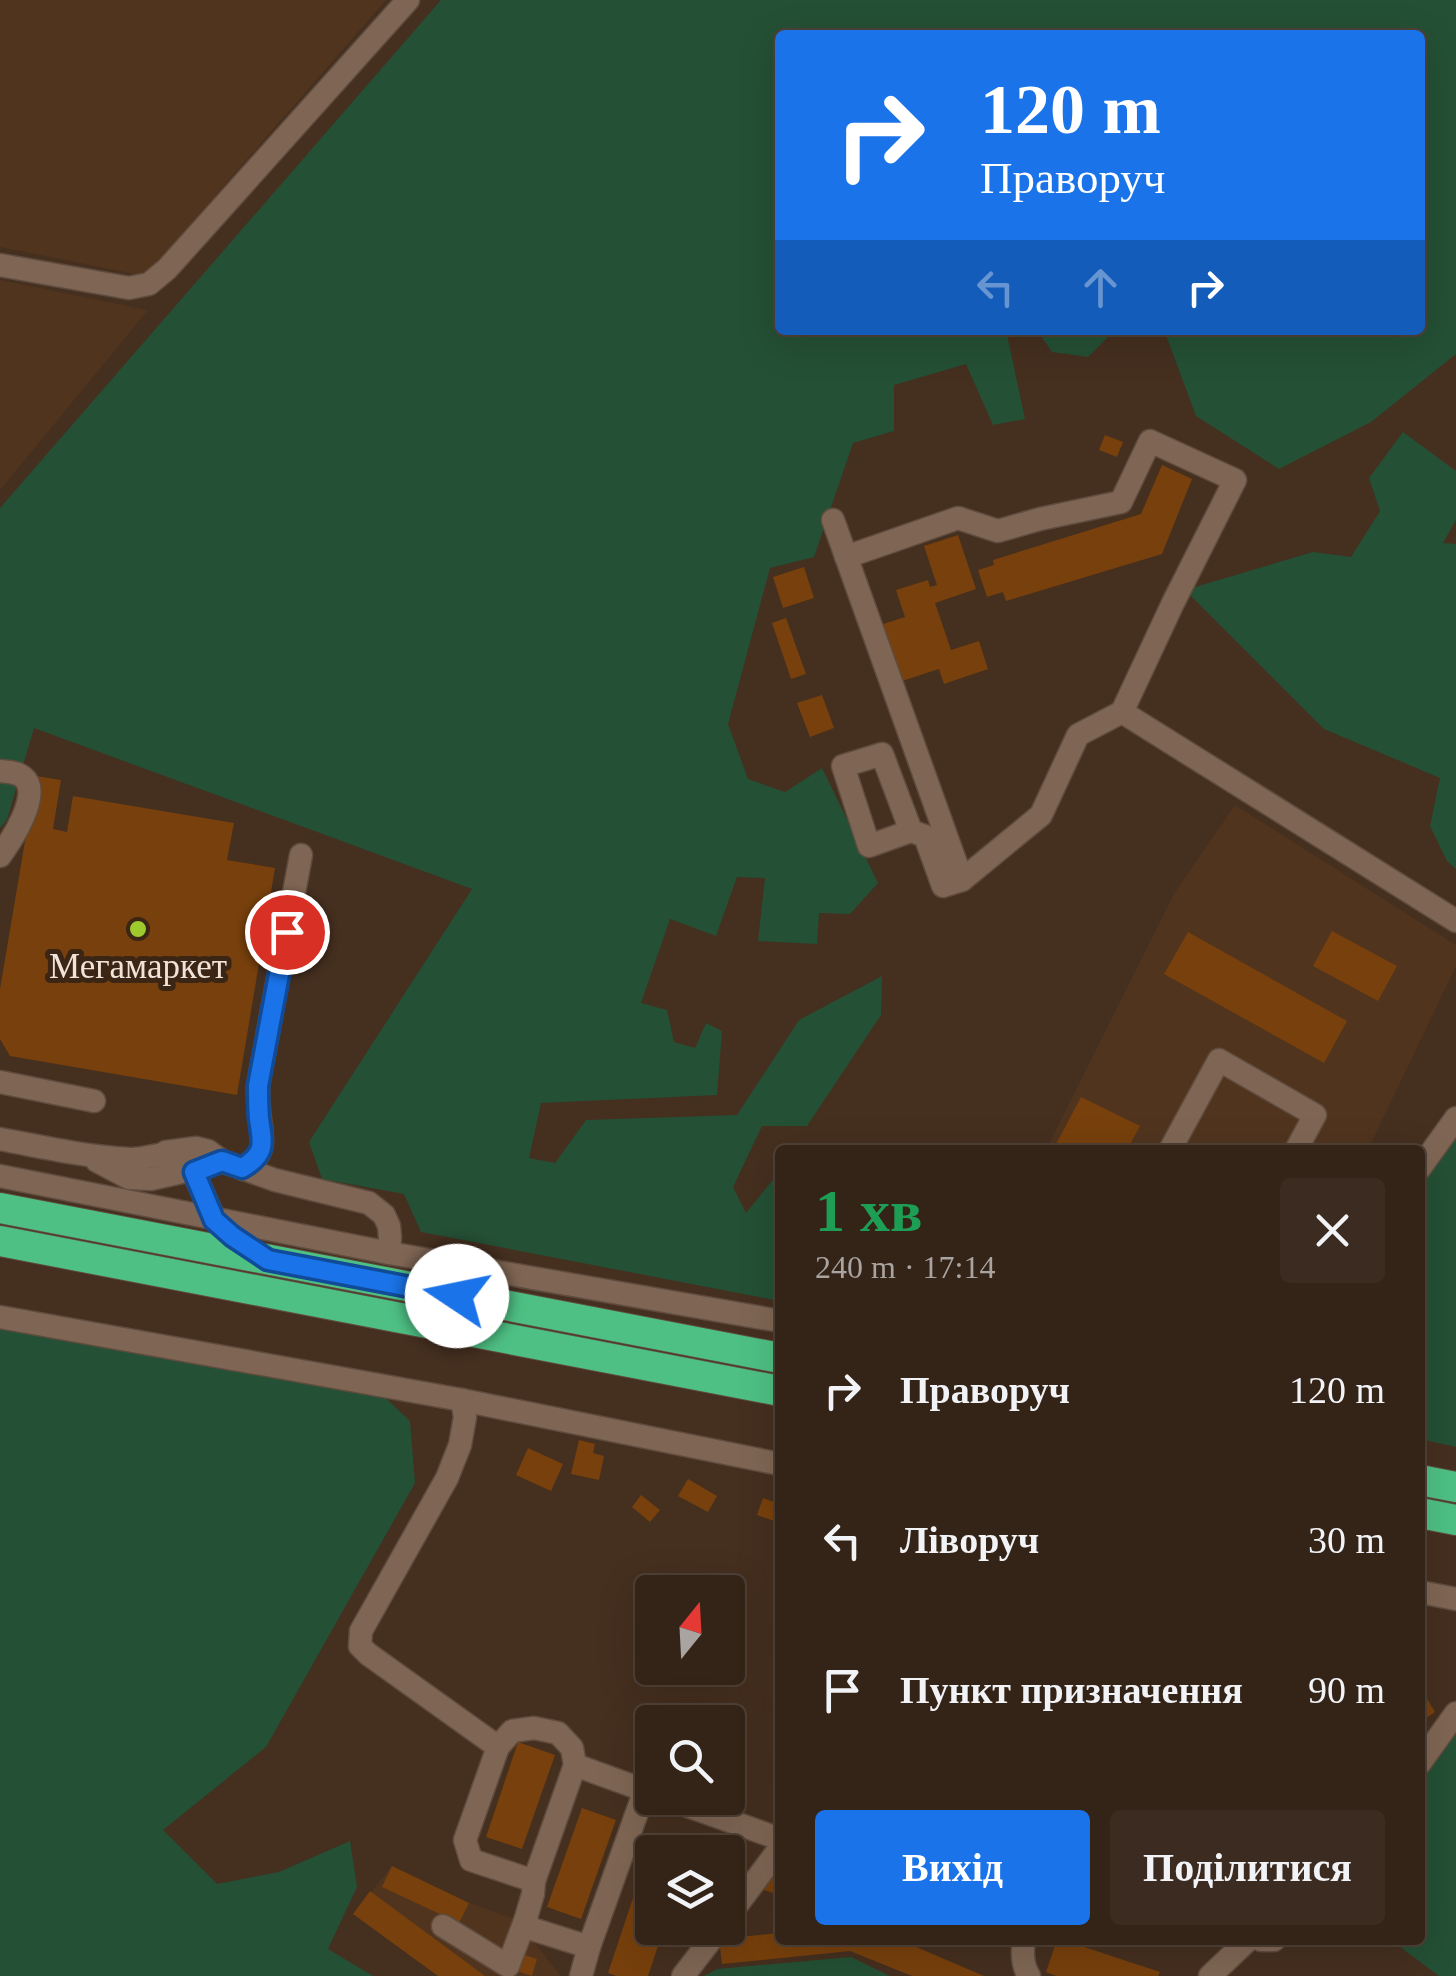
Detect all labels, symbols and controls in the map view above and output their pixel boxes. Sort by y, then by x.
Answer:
icon: right [815,70,945,200]
text: 120 m [980,71,1161,148]
text: Праворуч [980,153,1165,203]
icon: left [968,260,1023,315]
icon: ahead [1073,260,1128,315]
icon: right [1178,260,1233,315]
pin [245,890,330,975]
icon: arrive [260,905,315,960]
marker: Мегамаркет [127,918,149,940]
place label: Мегамаркет [49,947,227,986]
text: 1 хв [815,1178,922,1244]
button: close [1280,1178,1385,1283]
position arrow [405,1244,509,1348]
text: 240 m · 17:14 [815,1249,995,1285]
icon: right [815,1363,870,1418]
text: Праворуч [900,1369,1070,1411]
text: 120 m [1289,1369,1385,1411]
icon: left [815,1513,870,1568]
text: Ліворуч [900,1519,1039,1561]
text: 30 m [1308,1519,1385,1561]
north arrow [635,1575,745,1685]
map controls [635,1575,745,1945]
icon: arrive [815,1663,870,1718]
text: Пункт призначення [900,1669,1243,1711]
text: 90 m [1308,1669,1385,1711]
button: search [635,1705,745,1815]
button: Вихід [815,1810,1090,1925]
button: Поділитися [1110,1810,1385,1925]
button: layers [635,1835,745,1945]

